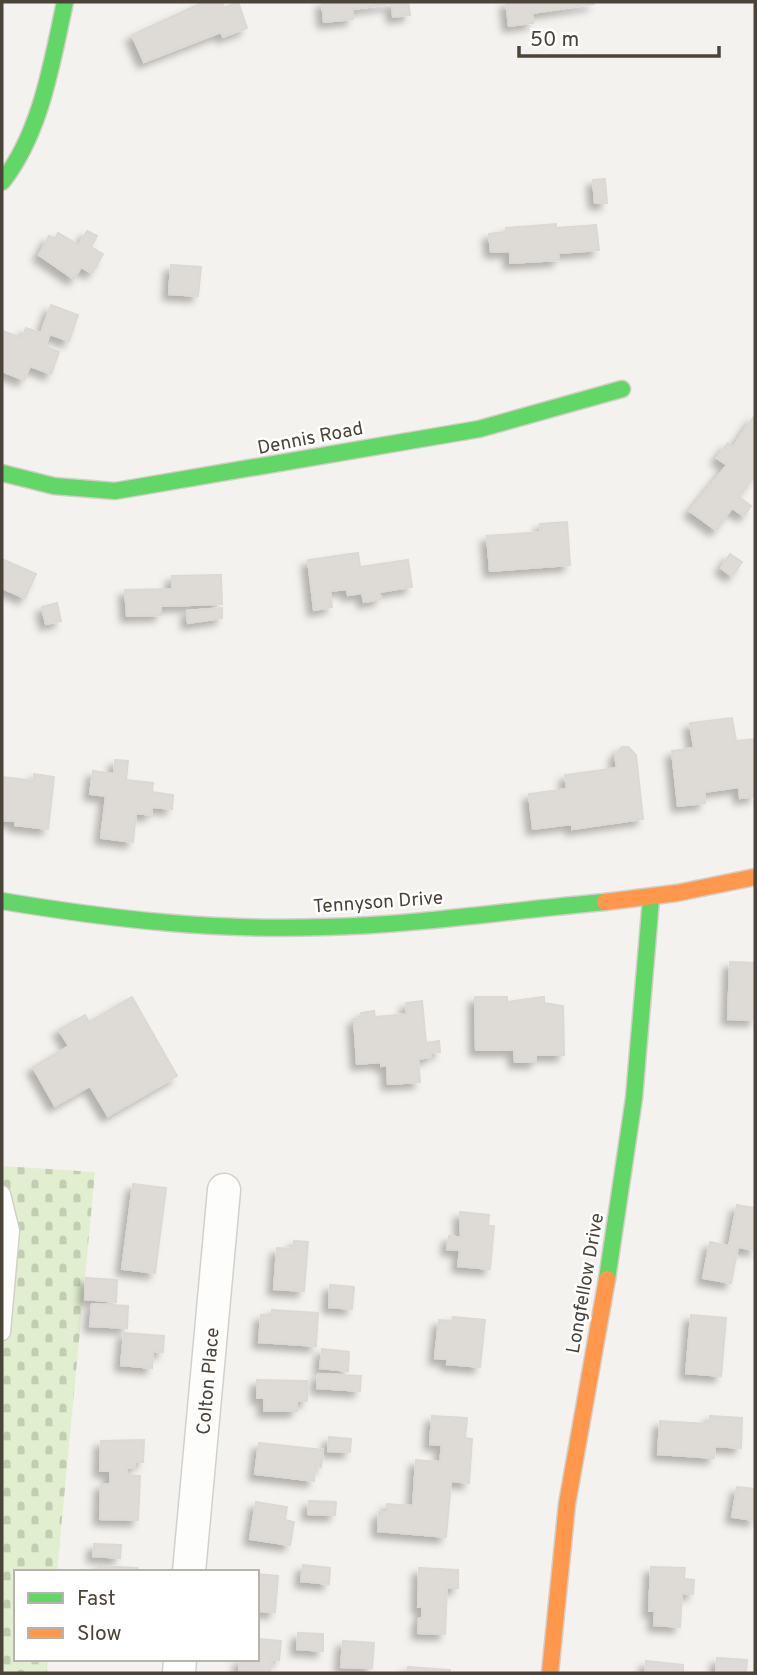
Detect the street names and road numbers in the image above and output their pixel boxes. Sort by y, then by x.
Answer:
street label: Dennis Road [256,417,365,461]
street label: Tennyson Drive [312,886,444,920]
street label: Longfellow Drive [562,1211,610,1356]
street label: Colton Place [192,1326,226,1436]

